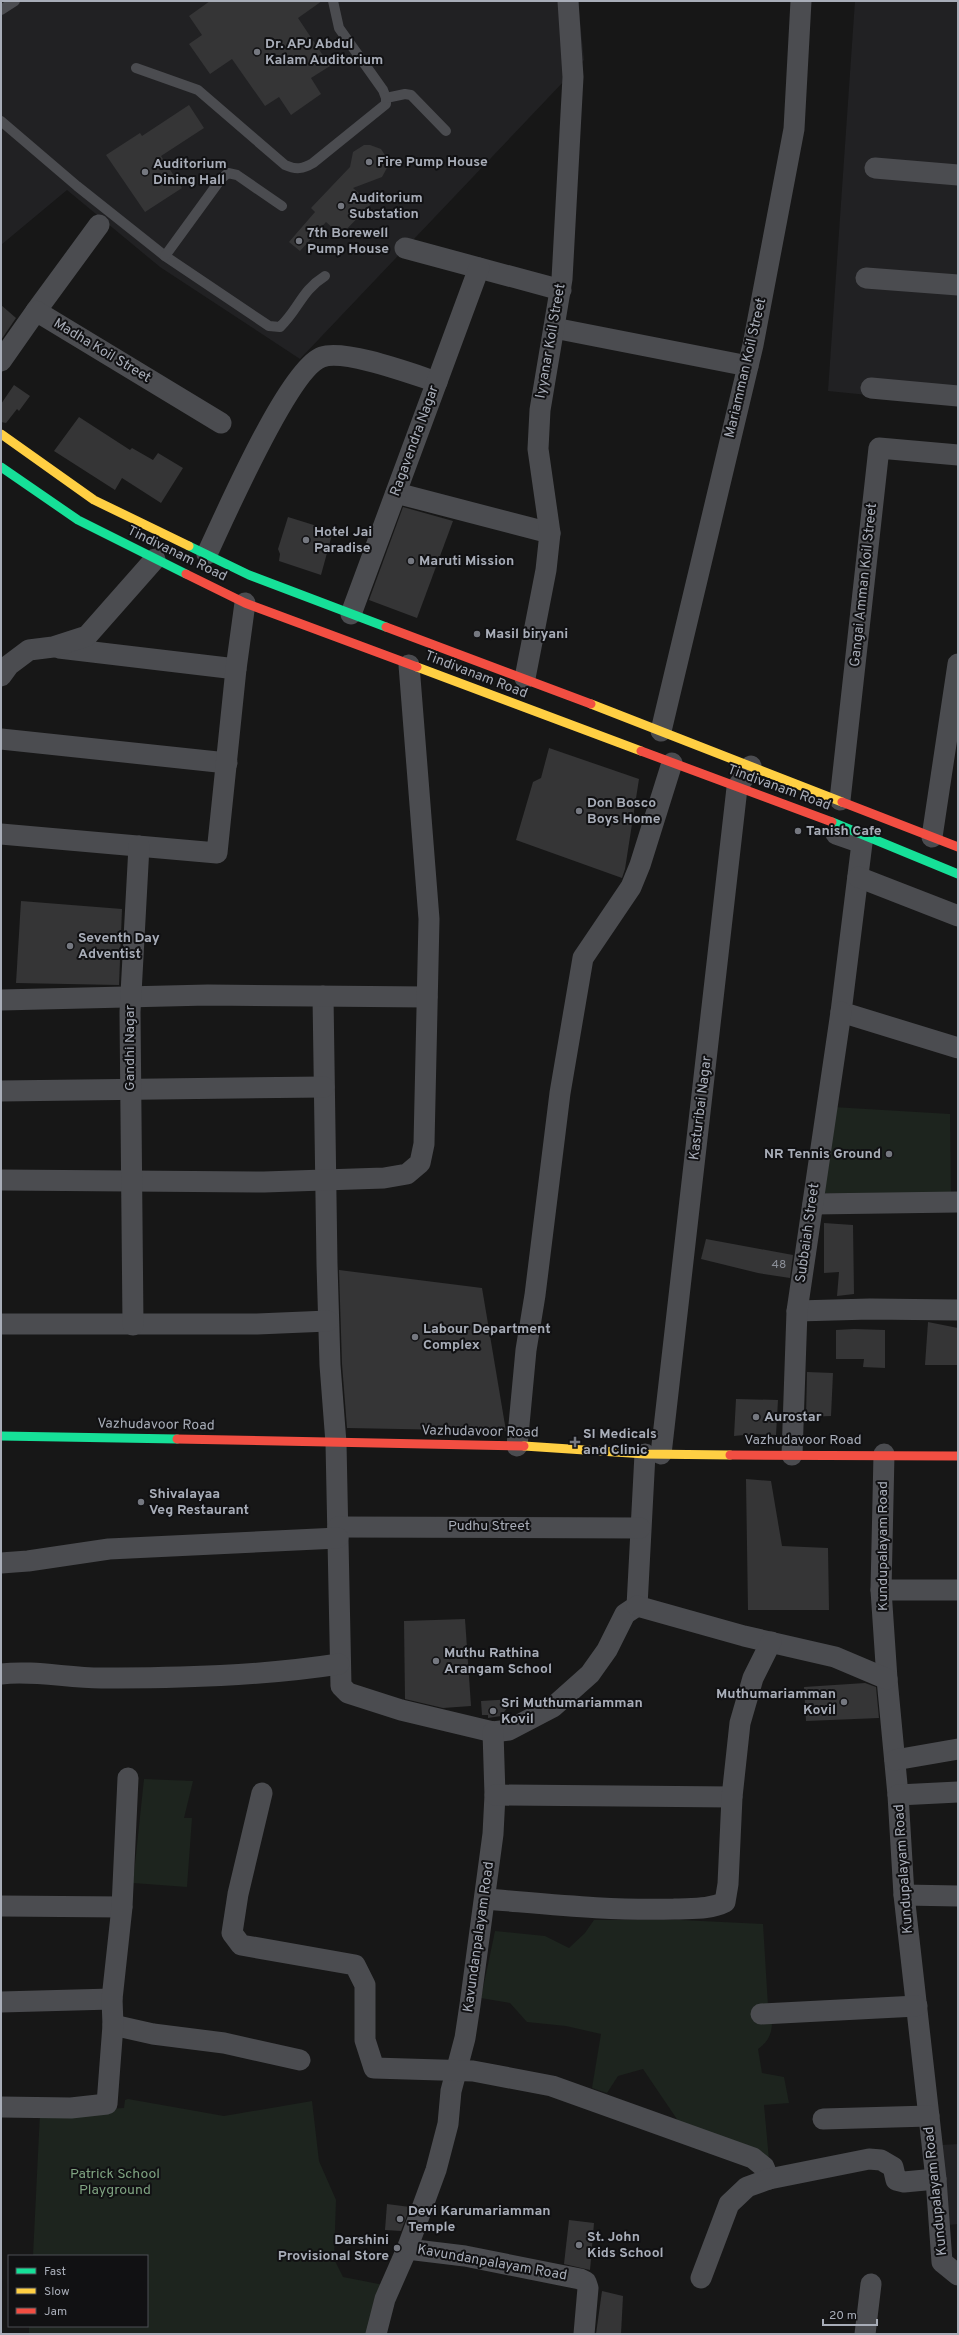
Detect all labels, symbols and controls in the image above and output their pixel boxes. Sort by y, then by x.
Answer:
place label: Dr. APJ Abdul Kalam Auditorium [265,36,383,69]
marker: Dr. APJ Abdul Kalam Auditorium [252,47,262,57]
place label: Fire Pump House [377,154,488,171]
place label: Auditorium Dining Hall [153,156,227,189]
marker: Fire Pump House [364,157,374,167]
marker: Auditorium Dining Hall [140,167,150,177]
place label: Auditorium Substation [349,190,423,223]
marker: Auditorium Substation [336,201,346,211]
place label: 7th Borewell Pump House [307,225,389,258]
marker: 7th Borewell Pump House [294,236,304,246]
street label: Iyyanar Koil Street [533,282,569,400]
street label: Mariamman Koil Street [722,296,770,440]
street label: Madha Koil Street [50,315,154,387]
street label: Ragavendra Nagar [387,383,443,499]
street label: Gangai Amman Koil Street [847,502,881,668]
street label: Tindivanam Road [124,523,230,585]
place label: Hotel Jai Paradise [314,524,372,557]
marker: Hotel Jai Paradise [301,535,311,545]
place label: Maruti Mission [419,553,514,570]
marker: Maruti Mission [406,556,416,566]
place label: Masil biryani [485,626,568,643]
marker: Masil biryani [472,629,482,639]
street label: Tindivanam Road [422,648,530,702]
street label: Tindivanam Road [725,761,833,815]
place label: Don Bosco Boys Home [587,795,661,828]
marker: Don Bosco Boys Home [574,806,584,816]
place label: Tanish Cafe [806,823,882,840]
marker: Tanish Cafe [793,826,803,836]
place label: Seventh Day Adventist [78,930,160,963]
marker: Seventh Day Adventist [65,941,75,951]
street label: Gandhi Nagar [122,1004,139,1091]
street label: Kasturibai Nagar [686,1054,716,1161]
place label: NR Tennis Ground [764,1146,881,1163]
marker: NR Tennis Ground [884,1149,894,1159]
street label: Subbaiah Street [793,1182,823,1284]
house number: 48 [772,1257,786,1273]
place label: Labour Department Complex [423,1321,551,1354]
marker: Labour Department Complex [410,1332,420,1342]
place label: Aurostar [764,1409,822,1426]
marker: Aurostar [751,1412,761,1422]
street label: Vazhudavoor Road [97,1415,215,1435]
street label: Vazhudavoor Road [421,1422,539,1442]
place label: SI Medicals and Clinic [583,1426,657,1459]
street label: Vazhudavoor Road [744,1432,862,1449]
marker: SI Medicals and Clinic [570,1437,580,1447]
street label: Kundupalayam Road [875,1481,892,1611]
place label: Shivalayaa Veg Restaurant [149,1486,249,1519]
marker: Shivalayaa Veg Restaurant [136,1497,146,1507]
street label: Pudhu Street [448,1518,530,1535]
place label: Muthu Rathina Arangam School [444,1645,552,1678]
marker: Muthu Rathina Arangam School [431,1656,441,1666]
place label: Muthumariamman Kovil [716,1686,836,1719]
place label: Sri Muthumariamman Kovil [501,1695,643,1728]
marker: Muthumariamman Kovil [839,1697,849,1707]
marker: Sri Muthumariamman Kovil [488,1706,498,1716]
street label: Kundupalayam Road [891,1804,917,1934]
street label: Kavundanpalayam Road [460,1861,498,2013]
street label: Kundupalayam Road [921,2126,951,2256]
park label: Patrick School Playground [70,2166,160,2199]
place label: Devi Karumariamman Temple [408,2203,551,2236]
marker: Devi Karumariamman Temple [395,2214,405,2224]
place label: St. John Kids School [587,2229,664,2262]
place label: Darshini Provisional Store [278,2232,389,2265]
marker: St. John Kids School [574,2240,584,2250]
street label: Kavundanpalayam Road [416,2241,568,2285]
marker: Darshini Provisional Store [392,2243,402,2253]
legend [8,2255,148,2327]
text: Fast [44,2264,66,2280]
text: Slow [44,2284,70,2300]
scale bar [823,2301,877,2327]
text: Jam [44,2304,67,2320]
text: 20 m [829,2308,857,2324]

